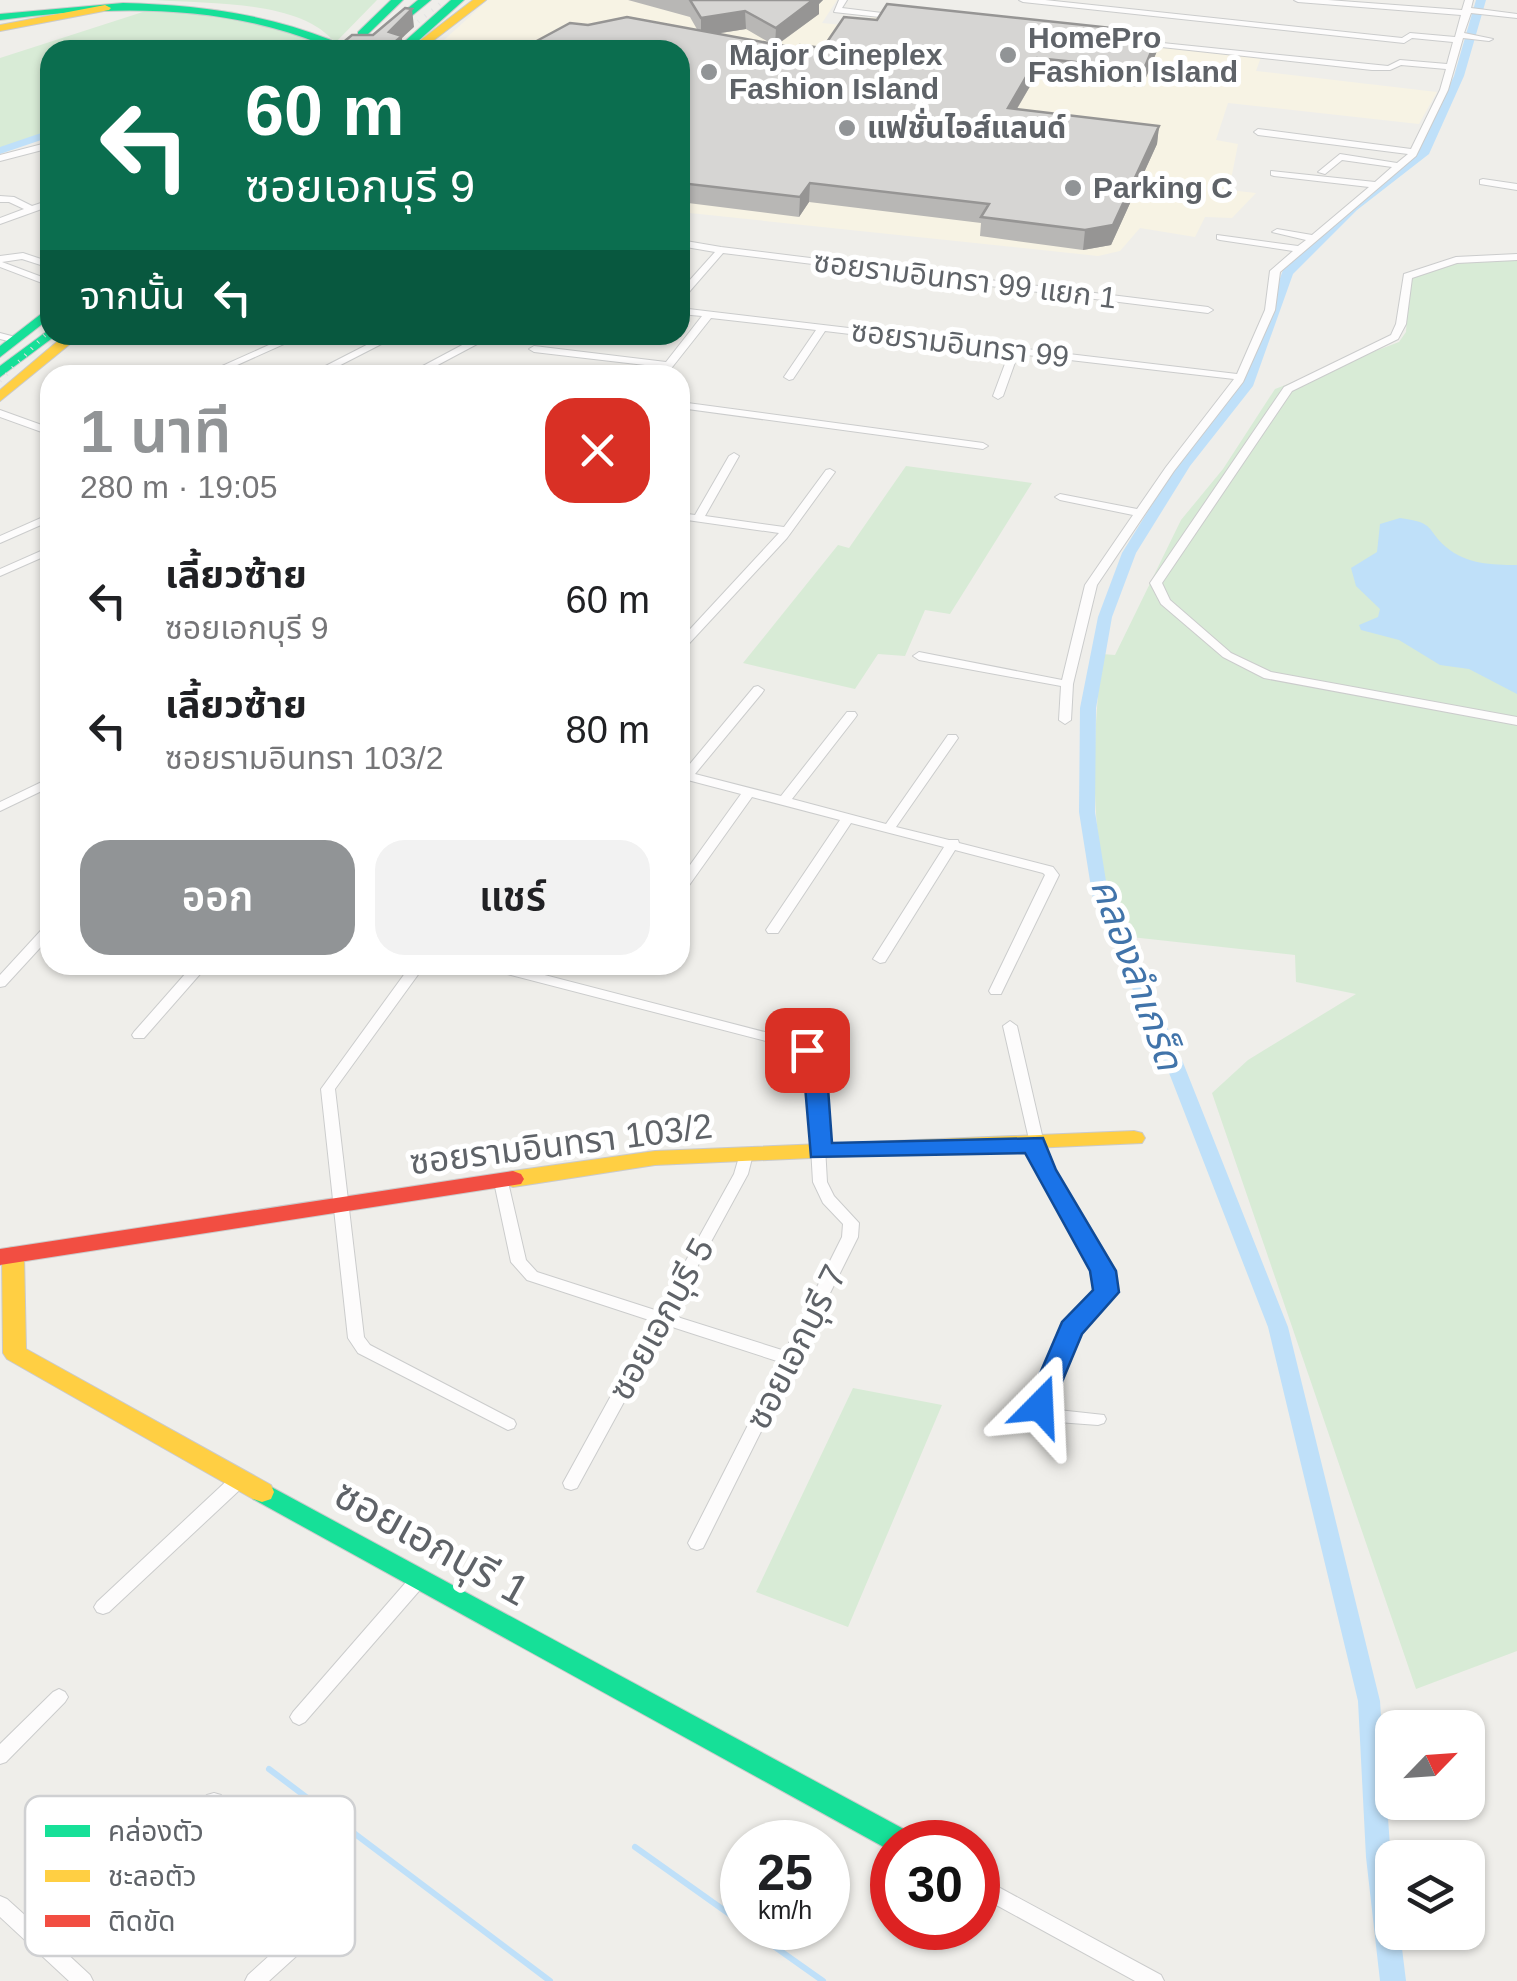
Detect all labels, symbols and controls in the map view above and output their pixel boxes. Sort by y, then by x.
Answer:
place label: HomePro Fashion Island [1028,21,1238,88]
place label: Major Cineplex Fashion Island [729,38,943,105]
marker: HomePro Fashion Island [997,44,1019,66]
marker: Major Cineplex Fashion Island [698,61,720,83]
text: 60 m [245,72,405,150]
icon: left [80,80,210,210]
place label: แฟชั่นไอส์แลนด์ [867,107,1066,144]
marker: แฟชั่นไอส์แลนด์ [836,117,858,139]
text: ซอยเอกบุรี 9 [245,161,475,212]
place label: Parking C [1093,171,1233,204]
marker: Parking C [1062,177,1084,199]
street label: ซอยรามอินทรา 99 แยก 1 [812,245,1118,314]
icon: left [205,270,260,325]
text: จากนั้น [80,275,185,317]
street label: ซอยรามอินทรา 99 [849,314,1071,373]
text: 1 นาที [80,398,231,465]
button: close [545,398,650,503]
text: 280 m · 19:05 [80,469,277,505]
text: เลี้ยวซ้าย [165,554,307,596]
icon: left [80,573,135,628]
text: 60 m [566,579,650,621]
text: ซอยเอกบุรี 9 [165,610,329,646]
text: เลี้ยวซ้าย [165,684,307,726]
icon: left [80,703,135,758]
text: 80 m [566,709,650,751]
text: ซอยรามอินทรา 103/2 [165,740,443,776]
button: ออก [80,840,355,955]
button: แชร์ [375,840,650,955]
water label: คลองลำเกร็ด [1083,873,1192,1077]
pin [765,1008,850,1093]
icon: arrive [780,1023,835,1078]
street label: ซอยรามอินทรา 103/2 [407,1106,714,1181]
street label: ซอยเอกบุรี 5 [600,1231,723,1407]
street label: ซอยเอกบุรี 7 [738,1258,855,1436]
position arrow [988,1354,1092,1458]
street label: ซอยเอกบุรี 1 [326,1470,537,1617]
north arrow [1375,1710,1485,1820]
map controls [1375,1710,1485,1950]
legend [25,1796,355,1956]
text: คล่องตัว [108,1816,204,1847]
speed limit sign: 30 [870,1820,1000,1950]
button: layers [1375,1840,1485,1950]
text: 25 [757,1845,813,1901]
text: ชะลอตัว [108,1861,197,1892]
text: km/h [758,1896,812,1924]
text: ติดขัด [108,1906,176,1937]

